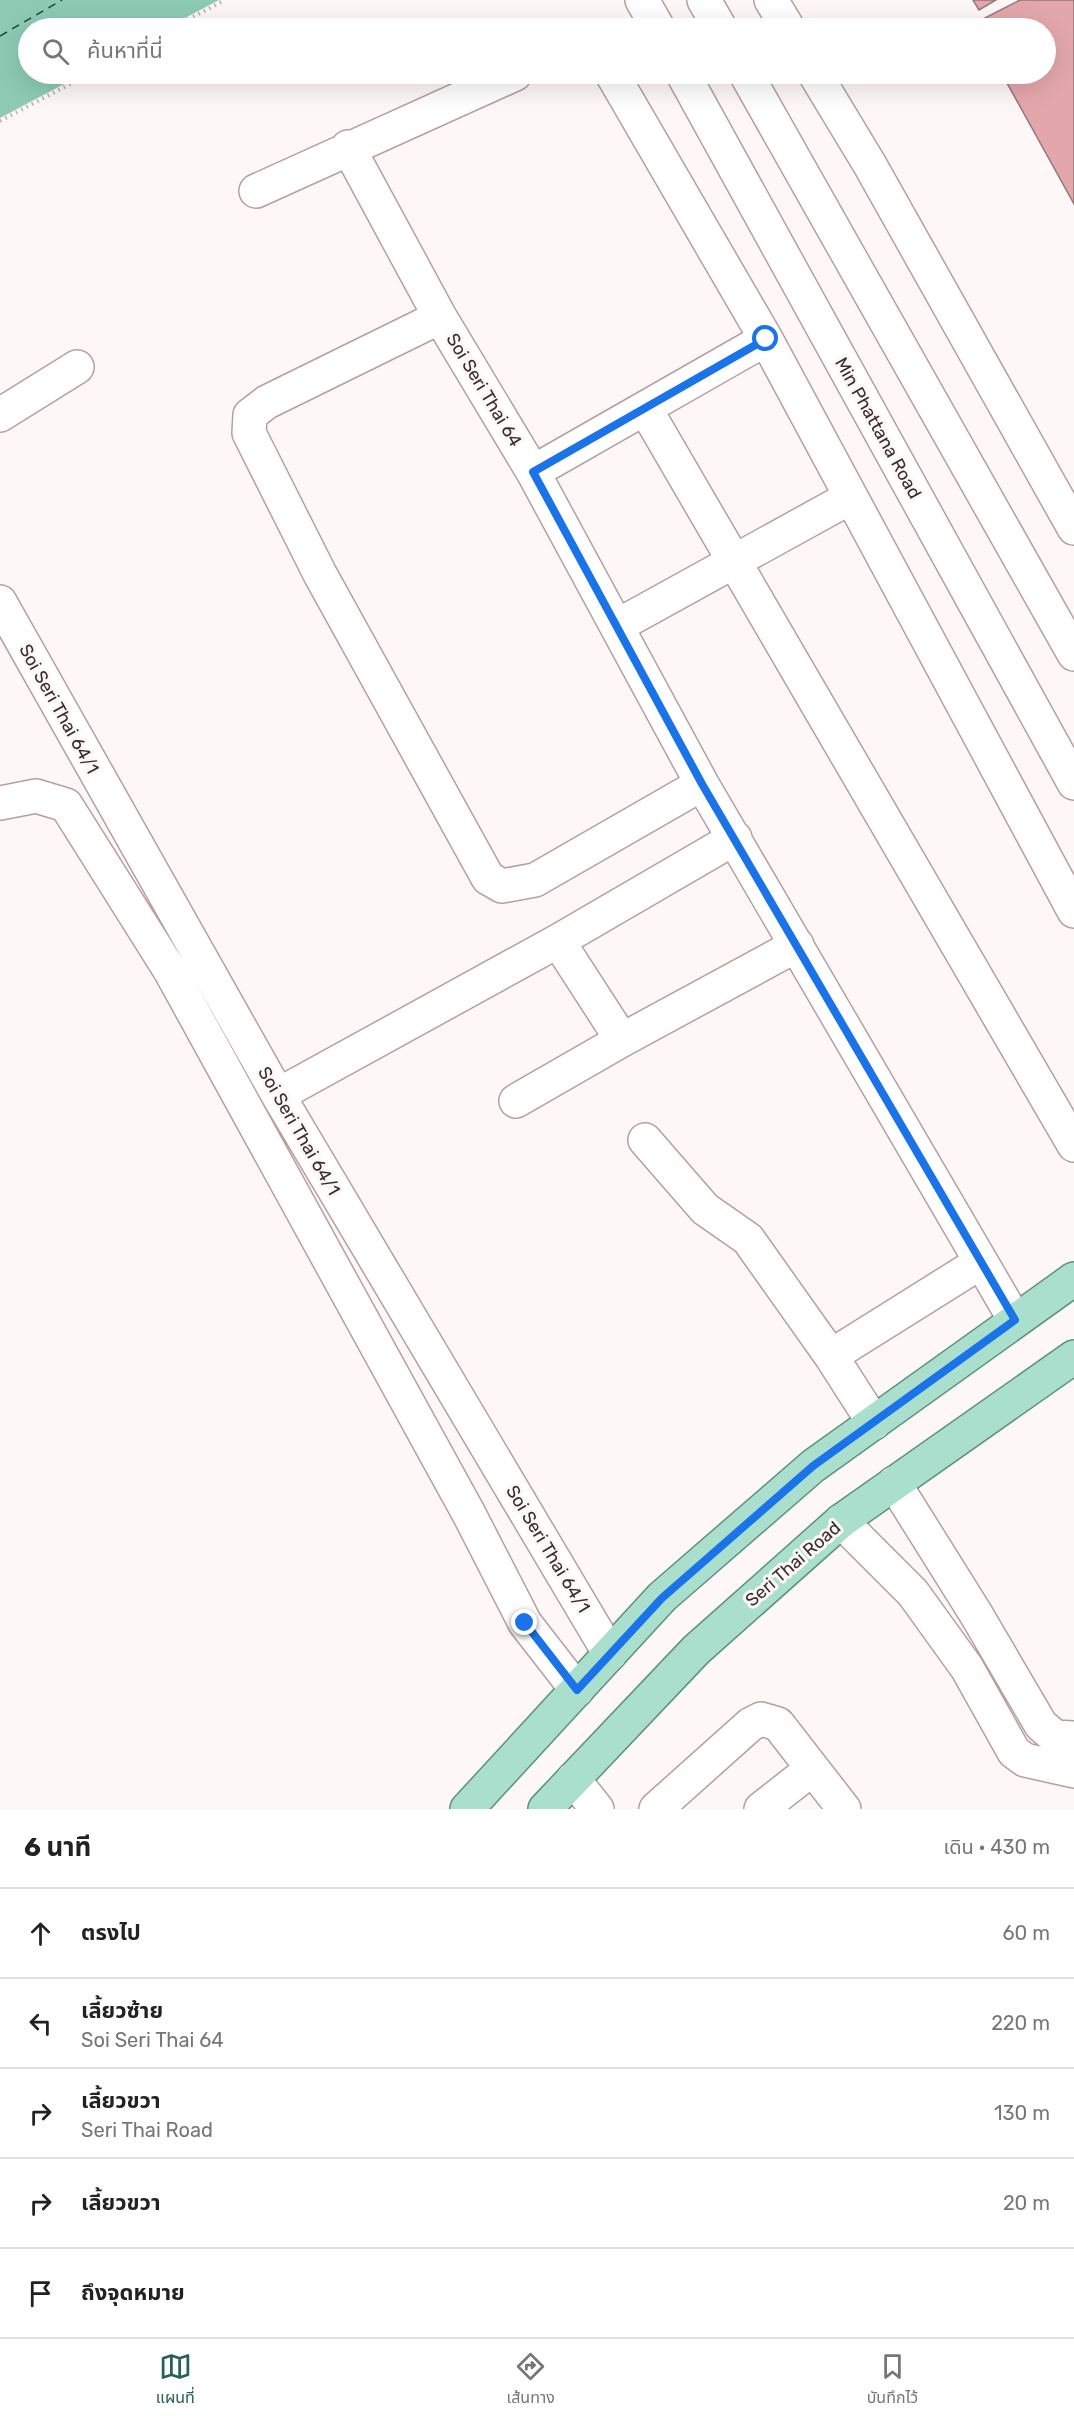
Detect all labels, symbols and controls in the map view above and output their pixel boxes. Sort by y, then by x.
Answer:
search box [18,18,1056,84]
icon: search [39,35,72,68]
text: ค้นหาที่นี่ [87,37,163,64]
route start [752,325,778,351]
street label: Soi Seri Thai 64 [441,329,527,451]
street label: Min Phattana Road [830,353,926,503]
street label: Soi Seri Thai 64/1 [14,640,104,778]
street label: Soi Seri Thai 64/1 [253,1063,345,1199]
street label: Soi Seri Thai 64/1 [501,1481,595,1617]
street label: Seri Thai Road [741,1517,845,1611]
route end [511,1609,537,1635]
text: 6 นาที [24,1832,91,1863]
text: เดิน · 430 m [944,1835,1050,1859]
icon: ahead [24,1917,57,1950]
text: ตรงไป [81,1919,141,1946]
text: 60 m [1003,1921,1050,1945]
text: เลี้ยวซ้าย [81,1997,163,2024]
icon: left [24,2007,57,2040]
text: 220 m [991,2011,1050,2035]
text: Soi Seri Thai 64 [81,2028,224,2052]
text: เลี้ยวขวา [81,2087,161,2114]
icon: right [24,2097,57,2130]
text: 130 m [994,2101,1050,2125]
text: Seri Thai Road [81,2118,213,2142]
icon: right [24,2187,57,2220]
text: เลี้ยวขวา [81,2189,161,2216]
text: 20 m [1003,2191,1050,2215]
icon: arrive [24,2277,57,2310]
text: ถึงจุดหมาย [81,2279,185,2306]
tab: แผนที่ [156,2350,195,2410]
tab: เส้นทาง [507,2350,555,2410]
tab: บันทึกไว้ [867,2350,918,2410]

